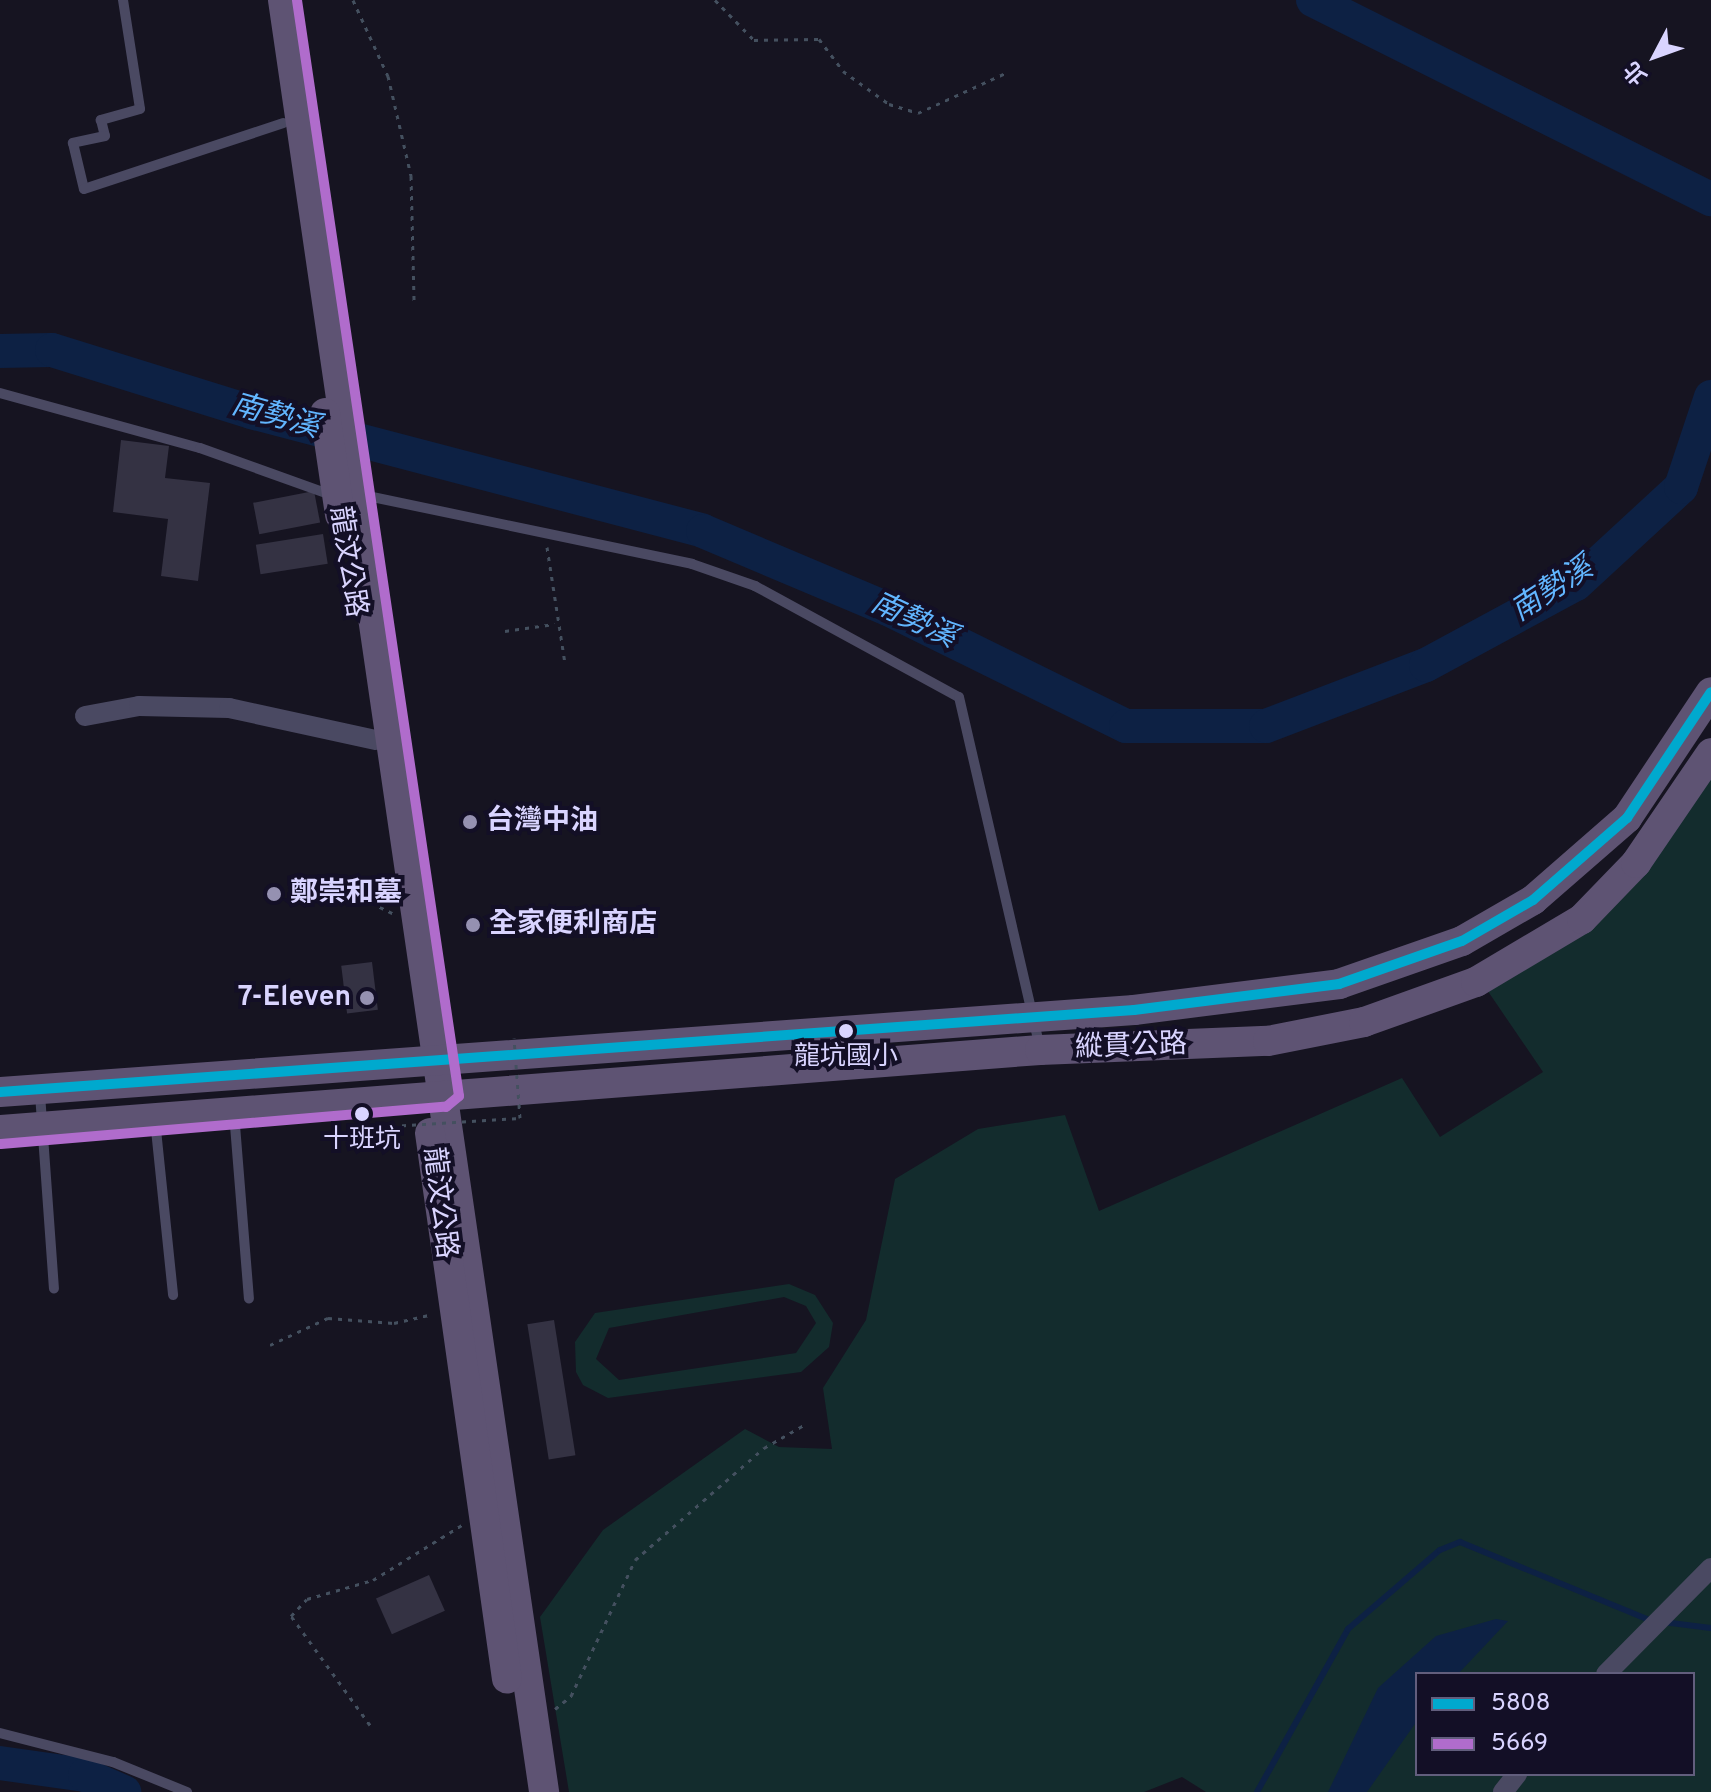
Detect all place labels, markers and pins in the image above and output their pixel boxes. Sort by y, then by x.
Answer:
place label: 台灣中油 [486,805,598,839]
marker: 台灣中油 [461,813,479,831]
place label: 鄭崇和墓 [290,877,402,911]
marker: 鄭崇和墓 [265,885,283,903]
place label: 全家便利商店 [489,908,657,942]
marker: 全家便利商店 [464,916,482,934]
place label: 7-Eleven [238,981,351,1015]
marker: 7-Eleven [358,989,376,1007]
marker: 龍坑國小 [838,1023,854,1039]
place label: 龍坑國小 [794,1042,898,1074]
marker: 十班坑 [354,1106,370,1122]
place label: 十班坑 [323,1125,401,1157]

